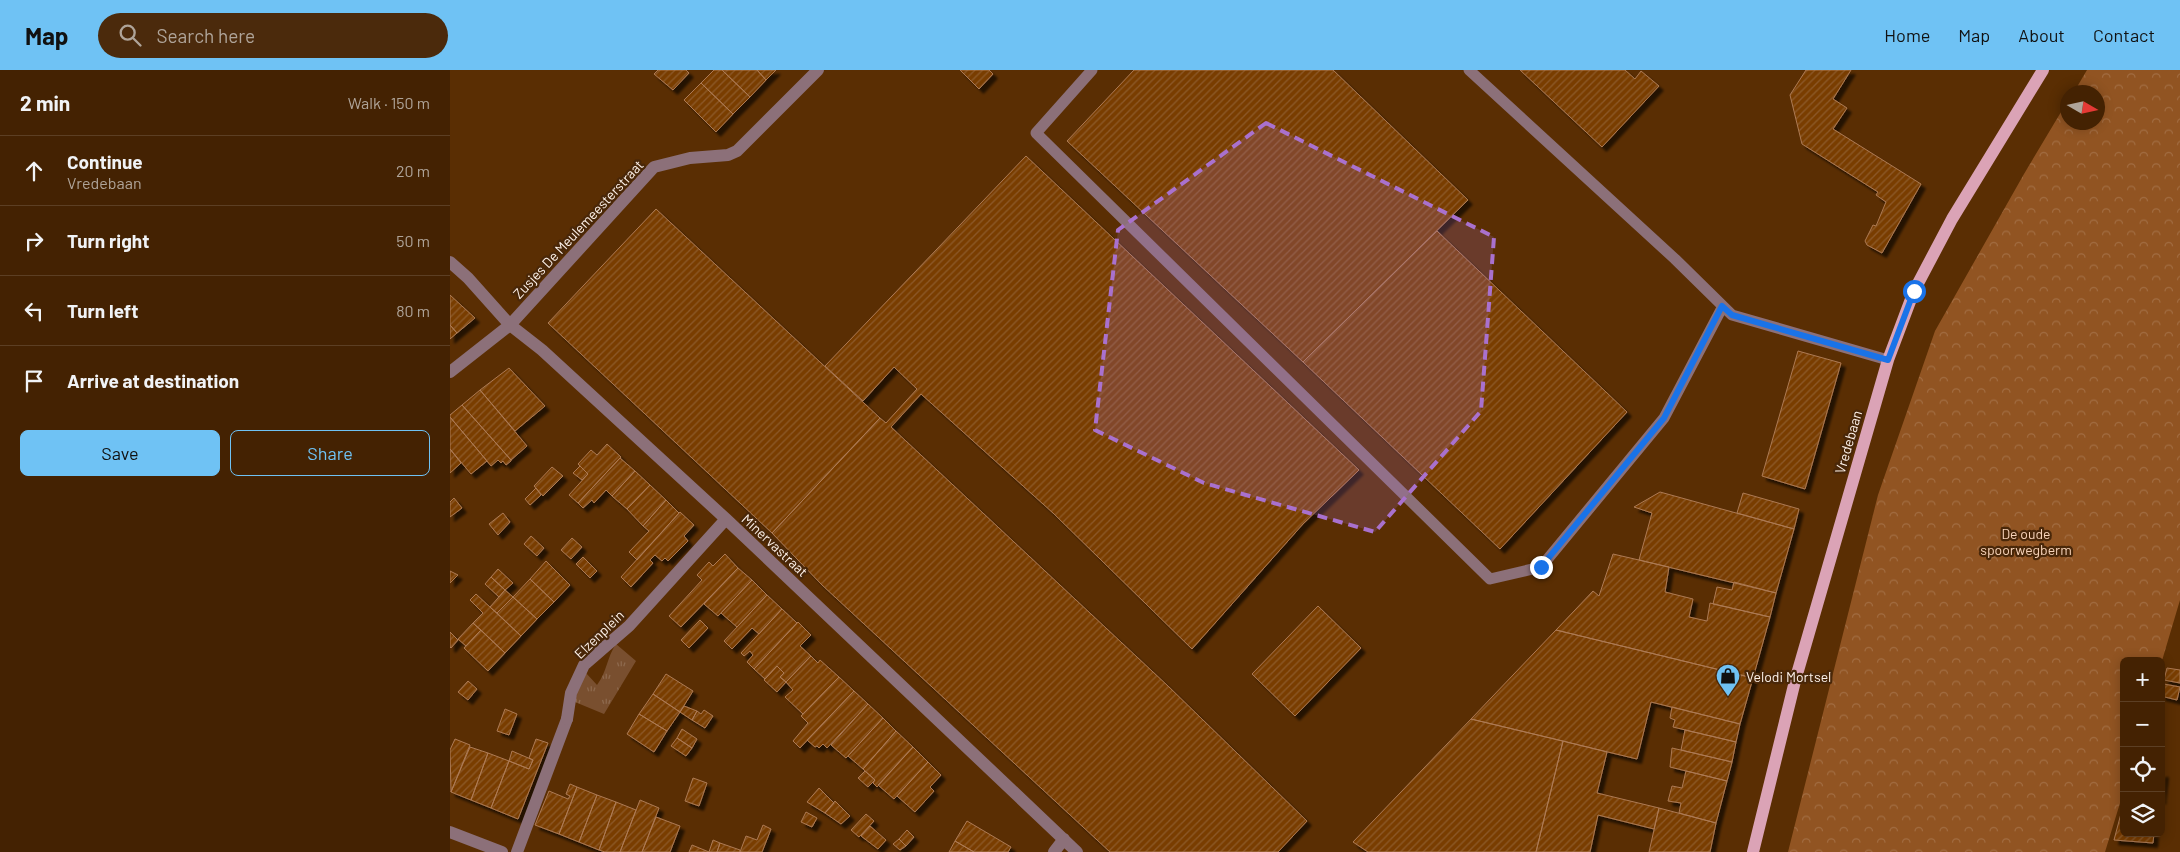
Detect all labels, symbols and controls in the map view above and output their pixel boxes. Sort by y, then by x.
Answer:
search box [98,13,448,58]
text: Map [25,21,68,50]
icon: search [116,21,144,49]
text: Search here [156,24,255,47]
text: Home [1884,24,1930,46]
text: Map [1958,24,1990,46]
text: About [2018,24,2065,46]
text: Contact [2093,24,2155,46]
north arrow [2060,85,2105,130]
text: 2 min [20,90,70,115]
text: Walk · 150 m [348,93,430,112]
text: Continue [67,150,143,173]
street label: Zusjes De Meulemeesterstraat [509,156,647,302]
icon: ahead [20,157,48,185]
text: 20 m [396,161,430,180]
text: Vredebaan [67,173,142,192]
icon: right [20,227,48,255]
text: Turn right [67,229,149,252]
text: 50 m [396,231,430,250]
route start [1903,280,1926,303]
icon: left [20,297,48,325]
text: Turn left [67,299,138,322]
text: 80 m [396,301,430,320]
icon: arrive [20,367,48,395]
text: Arrive at destination [67,369,239,392]
street label: Vredebaan [1831,408,1865,476]
button: Save [20,430,220,476]
button: Share [230,430,430,476]
street label: Minervastraat [739,510,811,580]
park label: De oude spoorwegberm [1980,525,2072,558]
route end [1530,556,1553,579]
street label: Elzenplein [571,606,627,662]
map controls [2120,657,2165,837]
button: + [2120,657,2165,702]
shop icon: Velodi Mortsel [1715,663,1741,697]
place label: Velodi Mortsel [1746,668,1831,685]
button: − [2120,702,2165,747]
button: locate [2120,747,2165,792]
button: layers [2120,792,2165,837]

